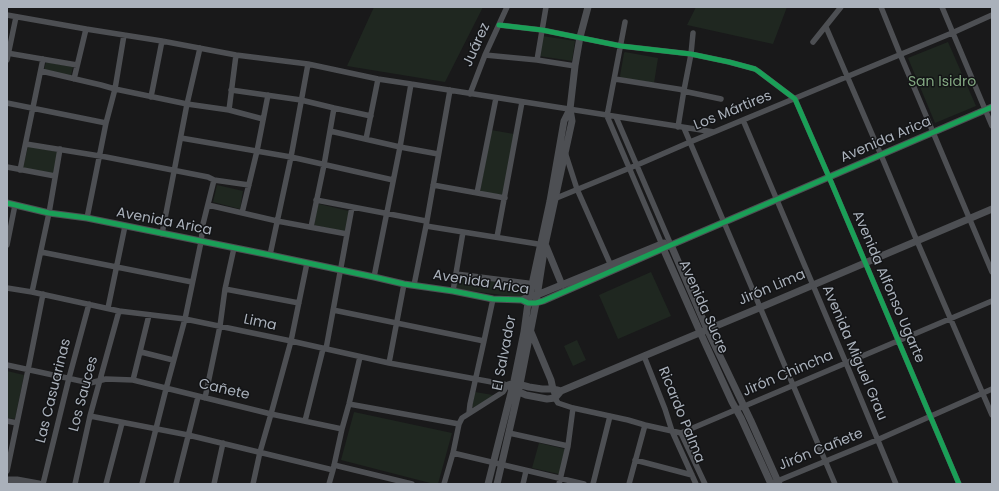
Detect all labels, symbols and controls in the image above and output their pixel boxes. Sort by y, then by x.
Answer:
street label: Juárez [460,21,494,69]
park label: San Isidro [908,74,976,90]
street label: Los Mártires [692,88,774,134]
street label: Avenida Arica [838,113,934,167]
street label: Avenida Arica [115,204,213,240]
street label: Avenida Alfonso Ugarte [848,208,928,366]
street label: Avenida Sucre [675,258,731,356]
street label: Jirón Lima [736,266,808,310]
street label: Avenida Arica [432,267,530,299]
street label: Avenida Miguel Grau [818,283,890,423]
street label: Lima [242,311,278,335]
street label: El Salvador [489,314,521,392]
street label: Las Casuarinas [33,337,75,445]
street label: Jirón Chincha [740,347,836,401]
street label: Los Sauces [66,355,102,433]
street label: Ricardo Palma [654,364,708,466]
street label: Cañete [197,376,251,404]
street label: Jirón Cañete [776,425,866,475]

